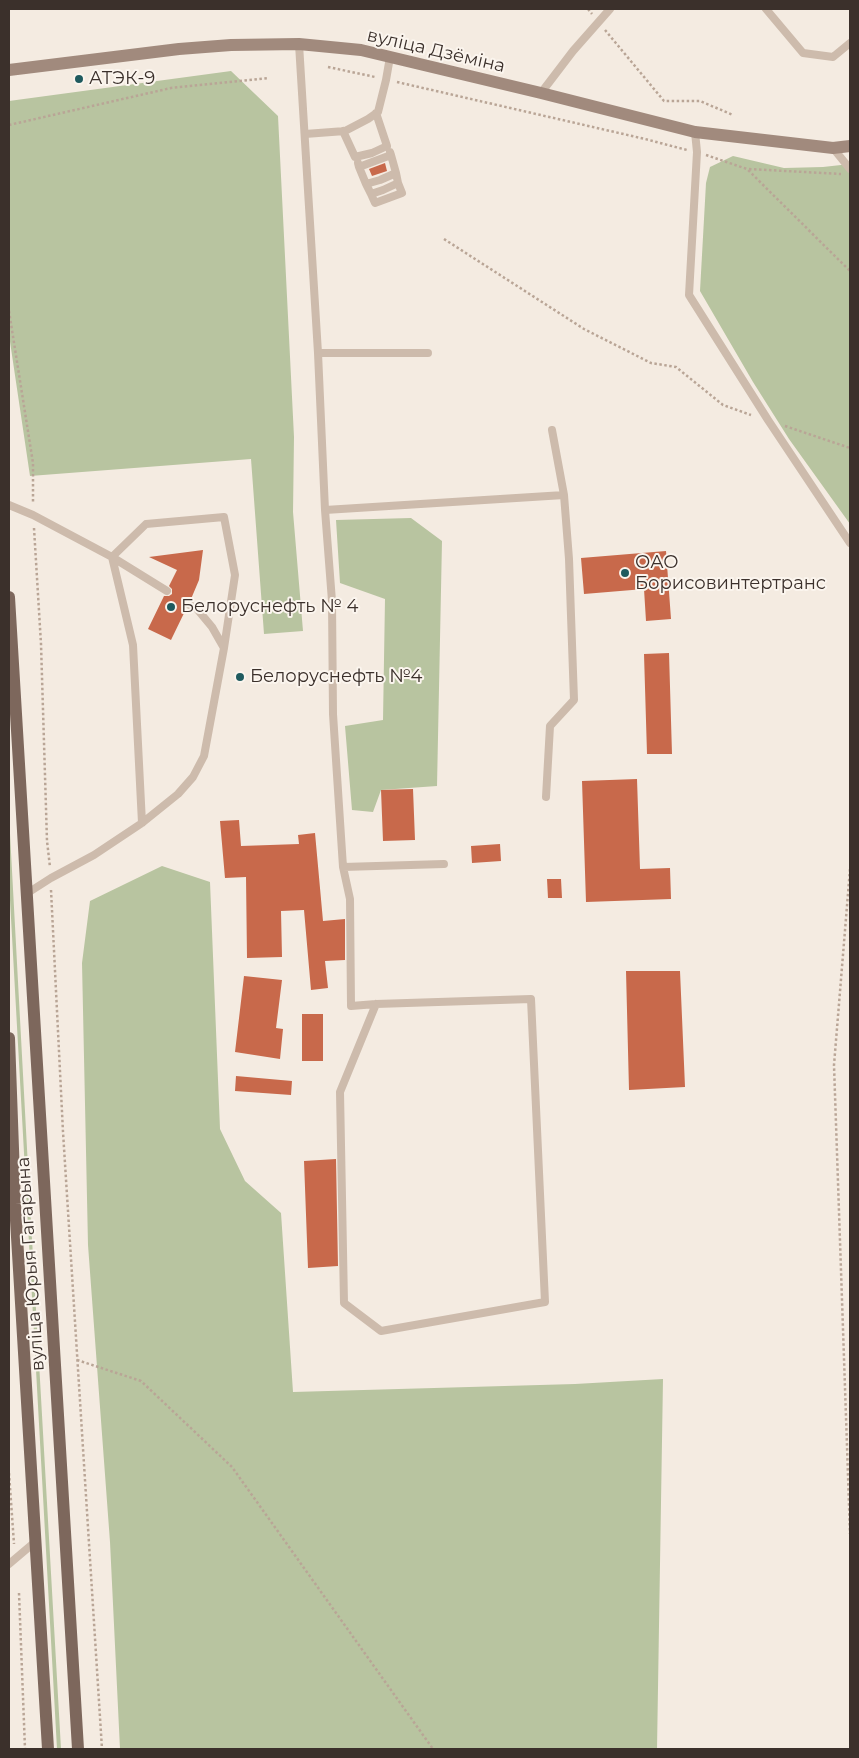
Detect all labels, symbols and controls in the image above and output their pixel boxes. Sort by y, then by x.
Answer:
street label: вуліца Дзёміна [365,25,507,77]
place label: АТЭК-9 [89,68,155,90]
marker: АТЭК-9 [73,73,85,85]
place label: ОАО Борисовинтертранс [635,552,826,594]
marker: ОАО Борисовинтертранс [619,567,631,579]
place label: Белоруснефть № 4 [181,596,358,618]
marker: Белоруснефть № 4 [165,601,177,613]
place label: Белоруснефть №4 [250,666,422,688]
marker: Белоруснефть №4 [234,671,246,683]
street label: вуліца Юрыя Гагарына [13,1156,49,1372]

